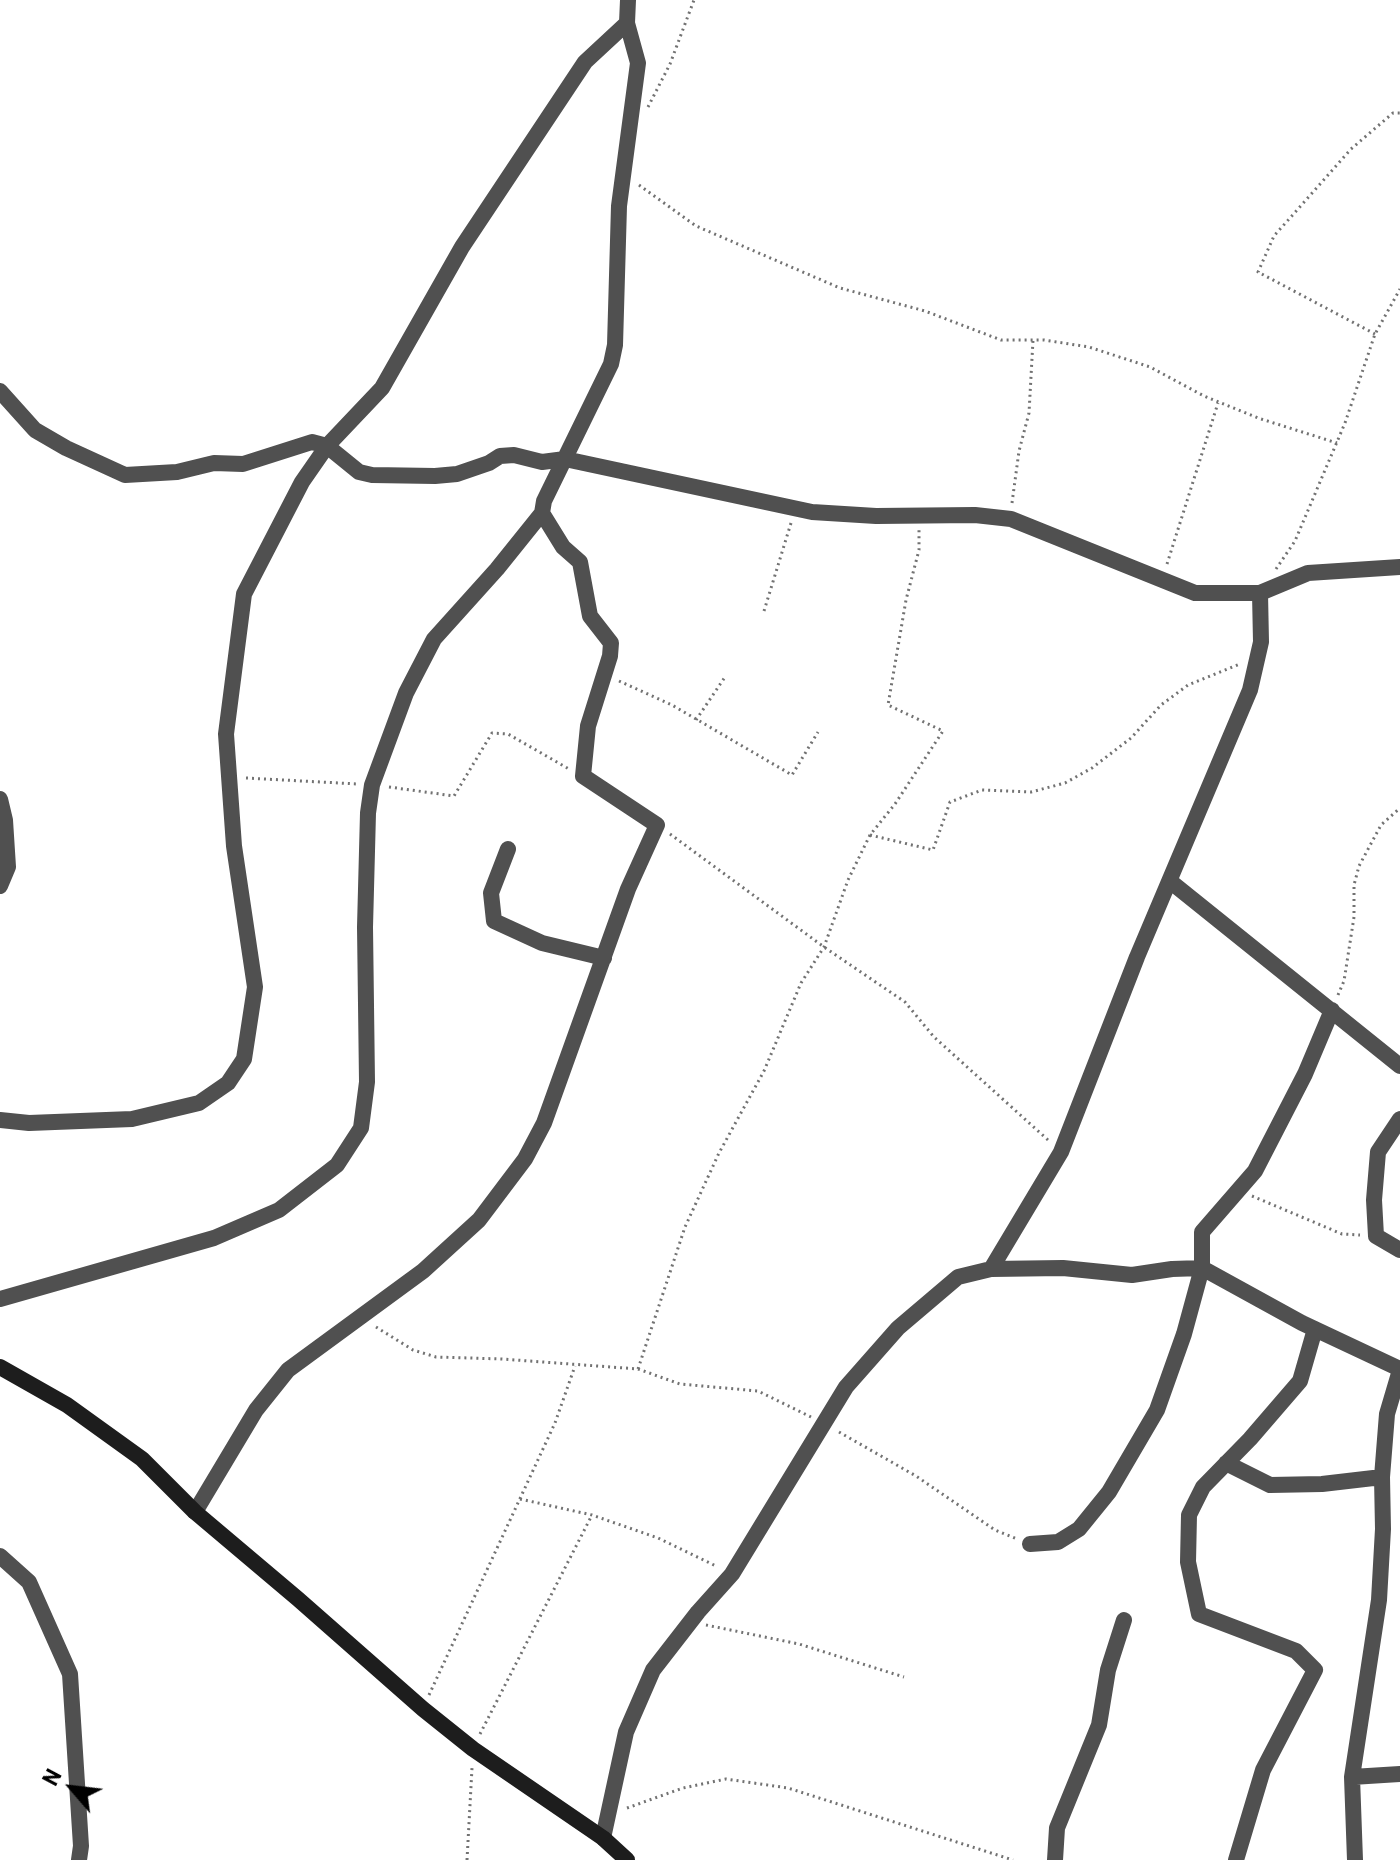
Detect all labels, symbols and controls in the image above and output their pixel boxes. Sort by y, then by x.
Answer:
north arrow [32,1748,112,1828]
text: N [36,1764,66,1789]

